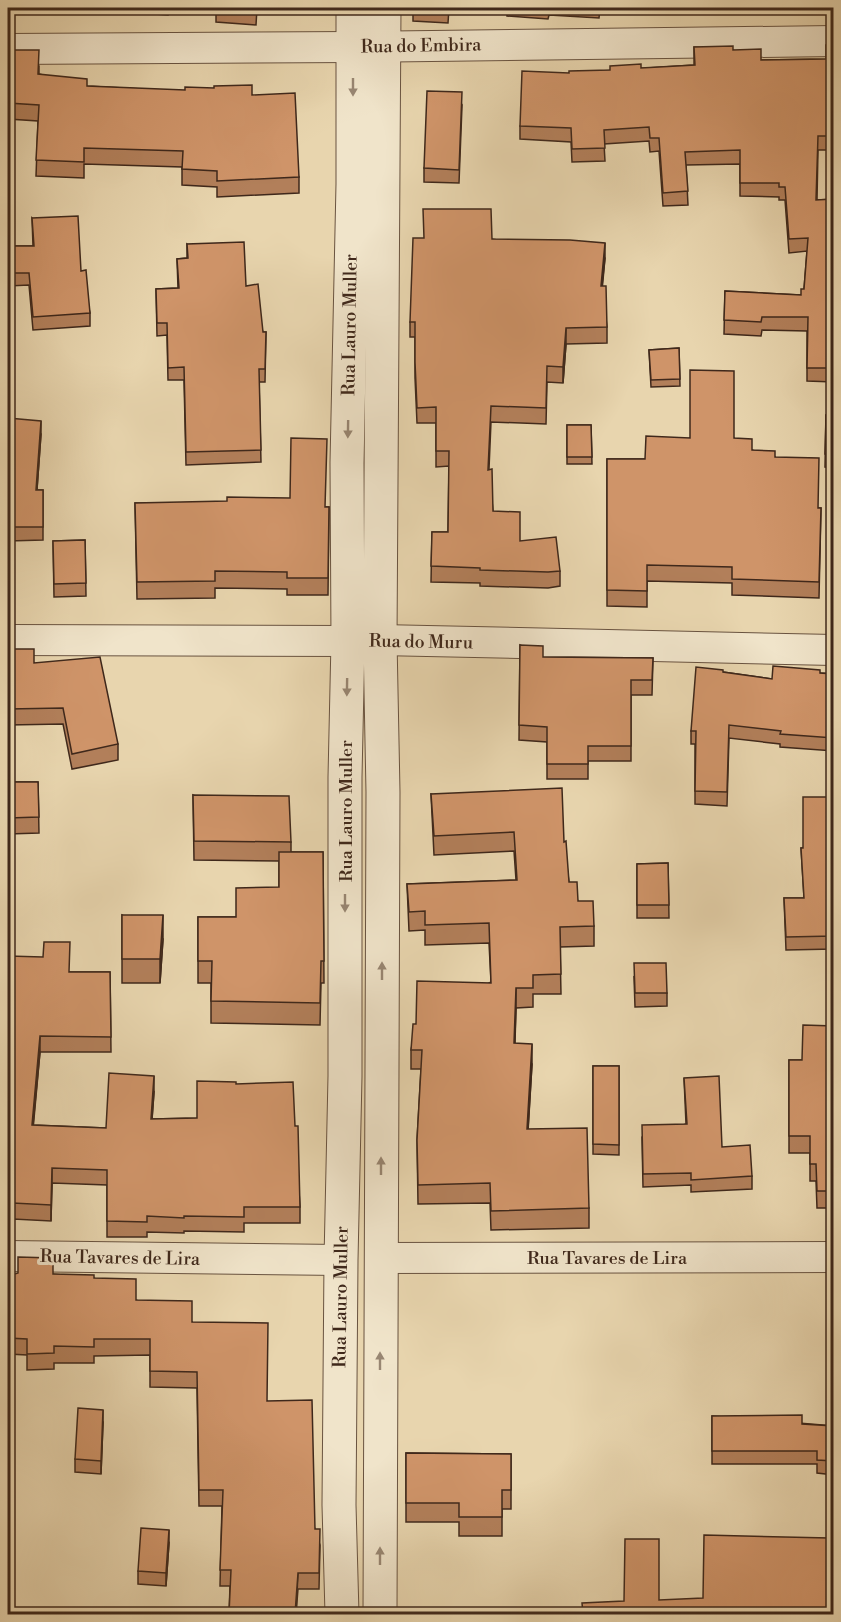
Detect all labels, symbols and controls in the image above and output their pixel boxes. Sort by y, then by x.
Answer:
street label: Rua do Embira [360,33,482,59]
one-way arrow [348,77,358,96]
street label: Rua Lauro Muller [337,254,363,396]
one-way arrow [343,419,353,438]
street label: Rua do Muru [369,630,474,654]
one-way arrow [342,677,352,696]
street label: Rua Lauro Muller [335,740,358,882]
one-way arrow [340,893,350,912]
one-way arrow [377,962,387,981]
one-way arrow [376,1157,386,1176]
street label: Rua Lauro Muller [328,1226,354,1368]
street label: Rua Tavares de Lira [40,1245,201,1271]
street label: Rua Tavares de Lira [527,1247,688,1270]
one-way arrow [375,1352,385,1371]
one-way arrow [375,1547,385,1566]

